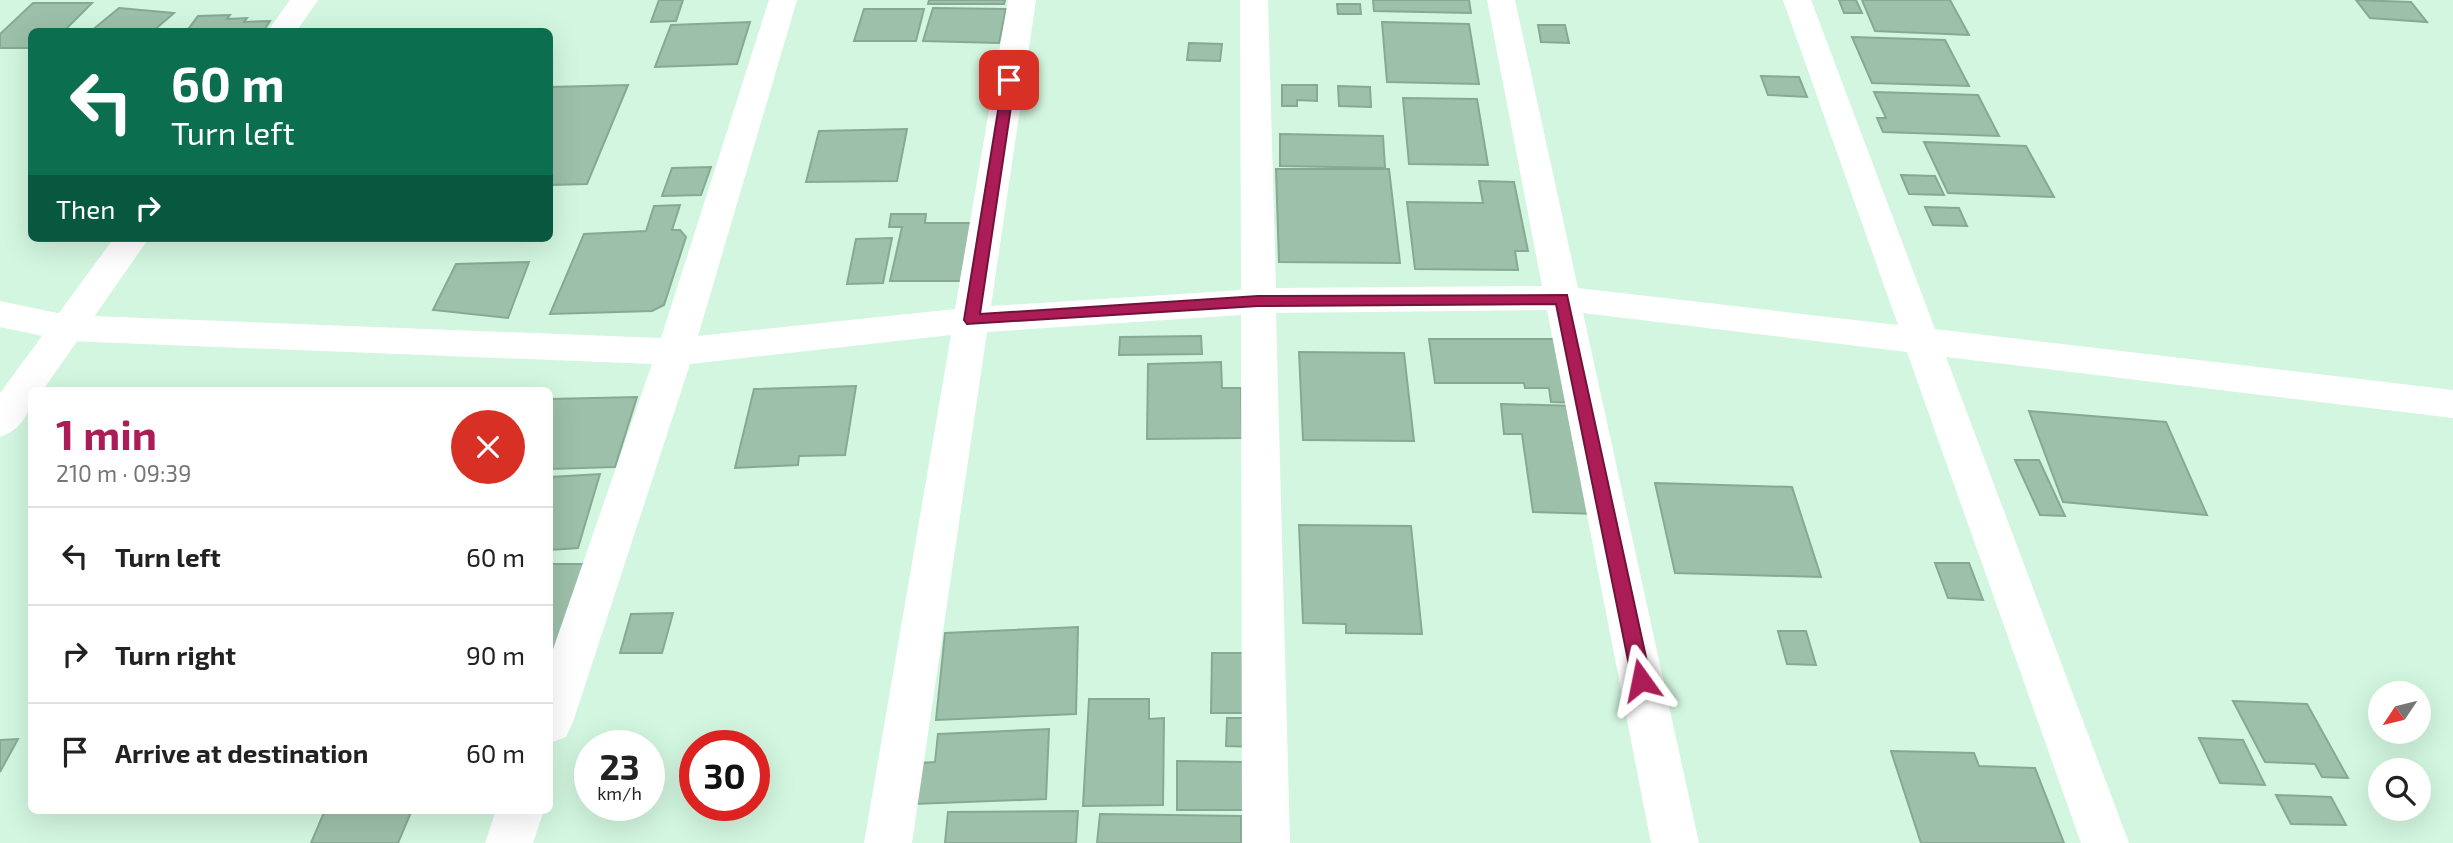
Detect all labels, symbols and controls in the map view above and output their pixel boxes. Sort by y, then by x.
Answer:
pin [979,50,1039,110]
text: 60 m [171,53,285,112]
icon: left [56,56,147,147]
icon: arrive [990,61,1028,99]
text: Turn left [171,113,295,151]
icon: right [129,189,167,227]
text: Then [56,193,115,224]
text: 1 min [56,408,157,458]
button: close [451,410,525,484]
text: 210 m · 09:39 [56,459,191,487]
icon: left [56,537,94,575]
text: Turn left [115,541,221,572]
text: 60 m [466,541,525,572]
icon: right [56,635,94,673]
text: Turn right [115,639,236,670]
text: 90 m [466,639,525,670]
position arrow [1604,643,1678,717]
north arrow [2368,681,2431,744]
map controls [2368,681,2431,821]
speed limit sign: 30 [679,730,770,821]
icon: arrive [56,733,94,771]
text: Arrive at destination [115,737,368,768]
text: 60 m [466,737,525,768]
text: 23 [599,745,640,787]
button: search [2368,758,2431,821]
text: km/h [597,782,642,804]

